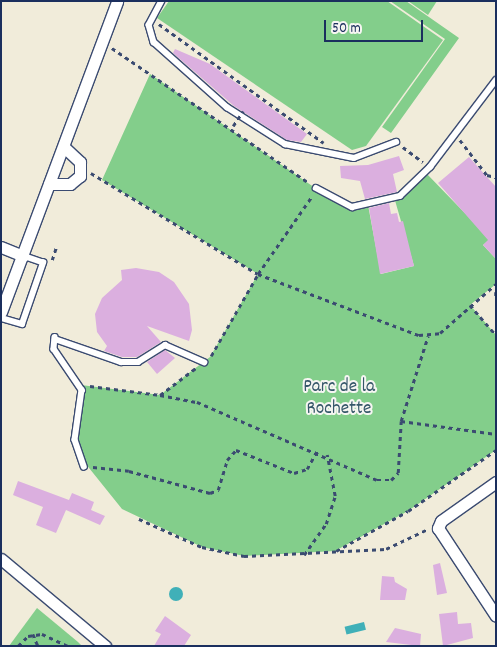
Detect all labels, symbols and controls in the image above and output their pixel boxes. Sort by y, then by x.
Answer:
scale bar [327,10,426,42]
text: 50 m [332,18,361,40]
park label: Parc de la Rochette [303,377,375,421]

